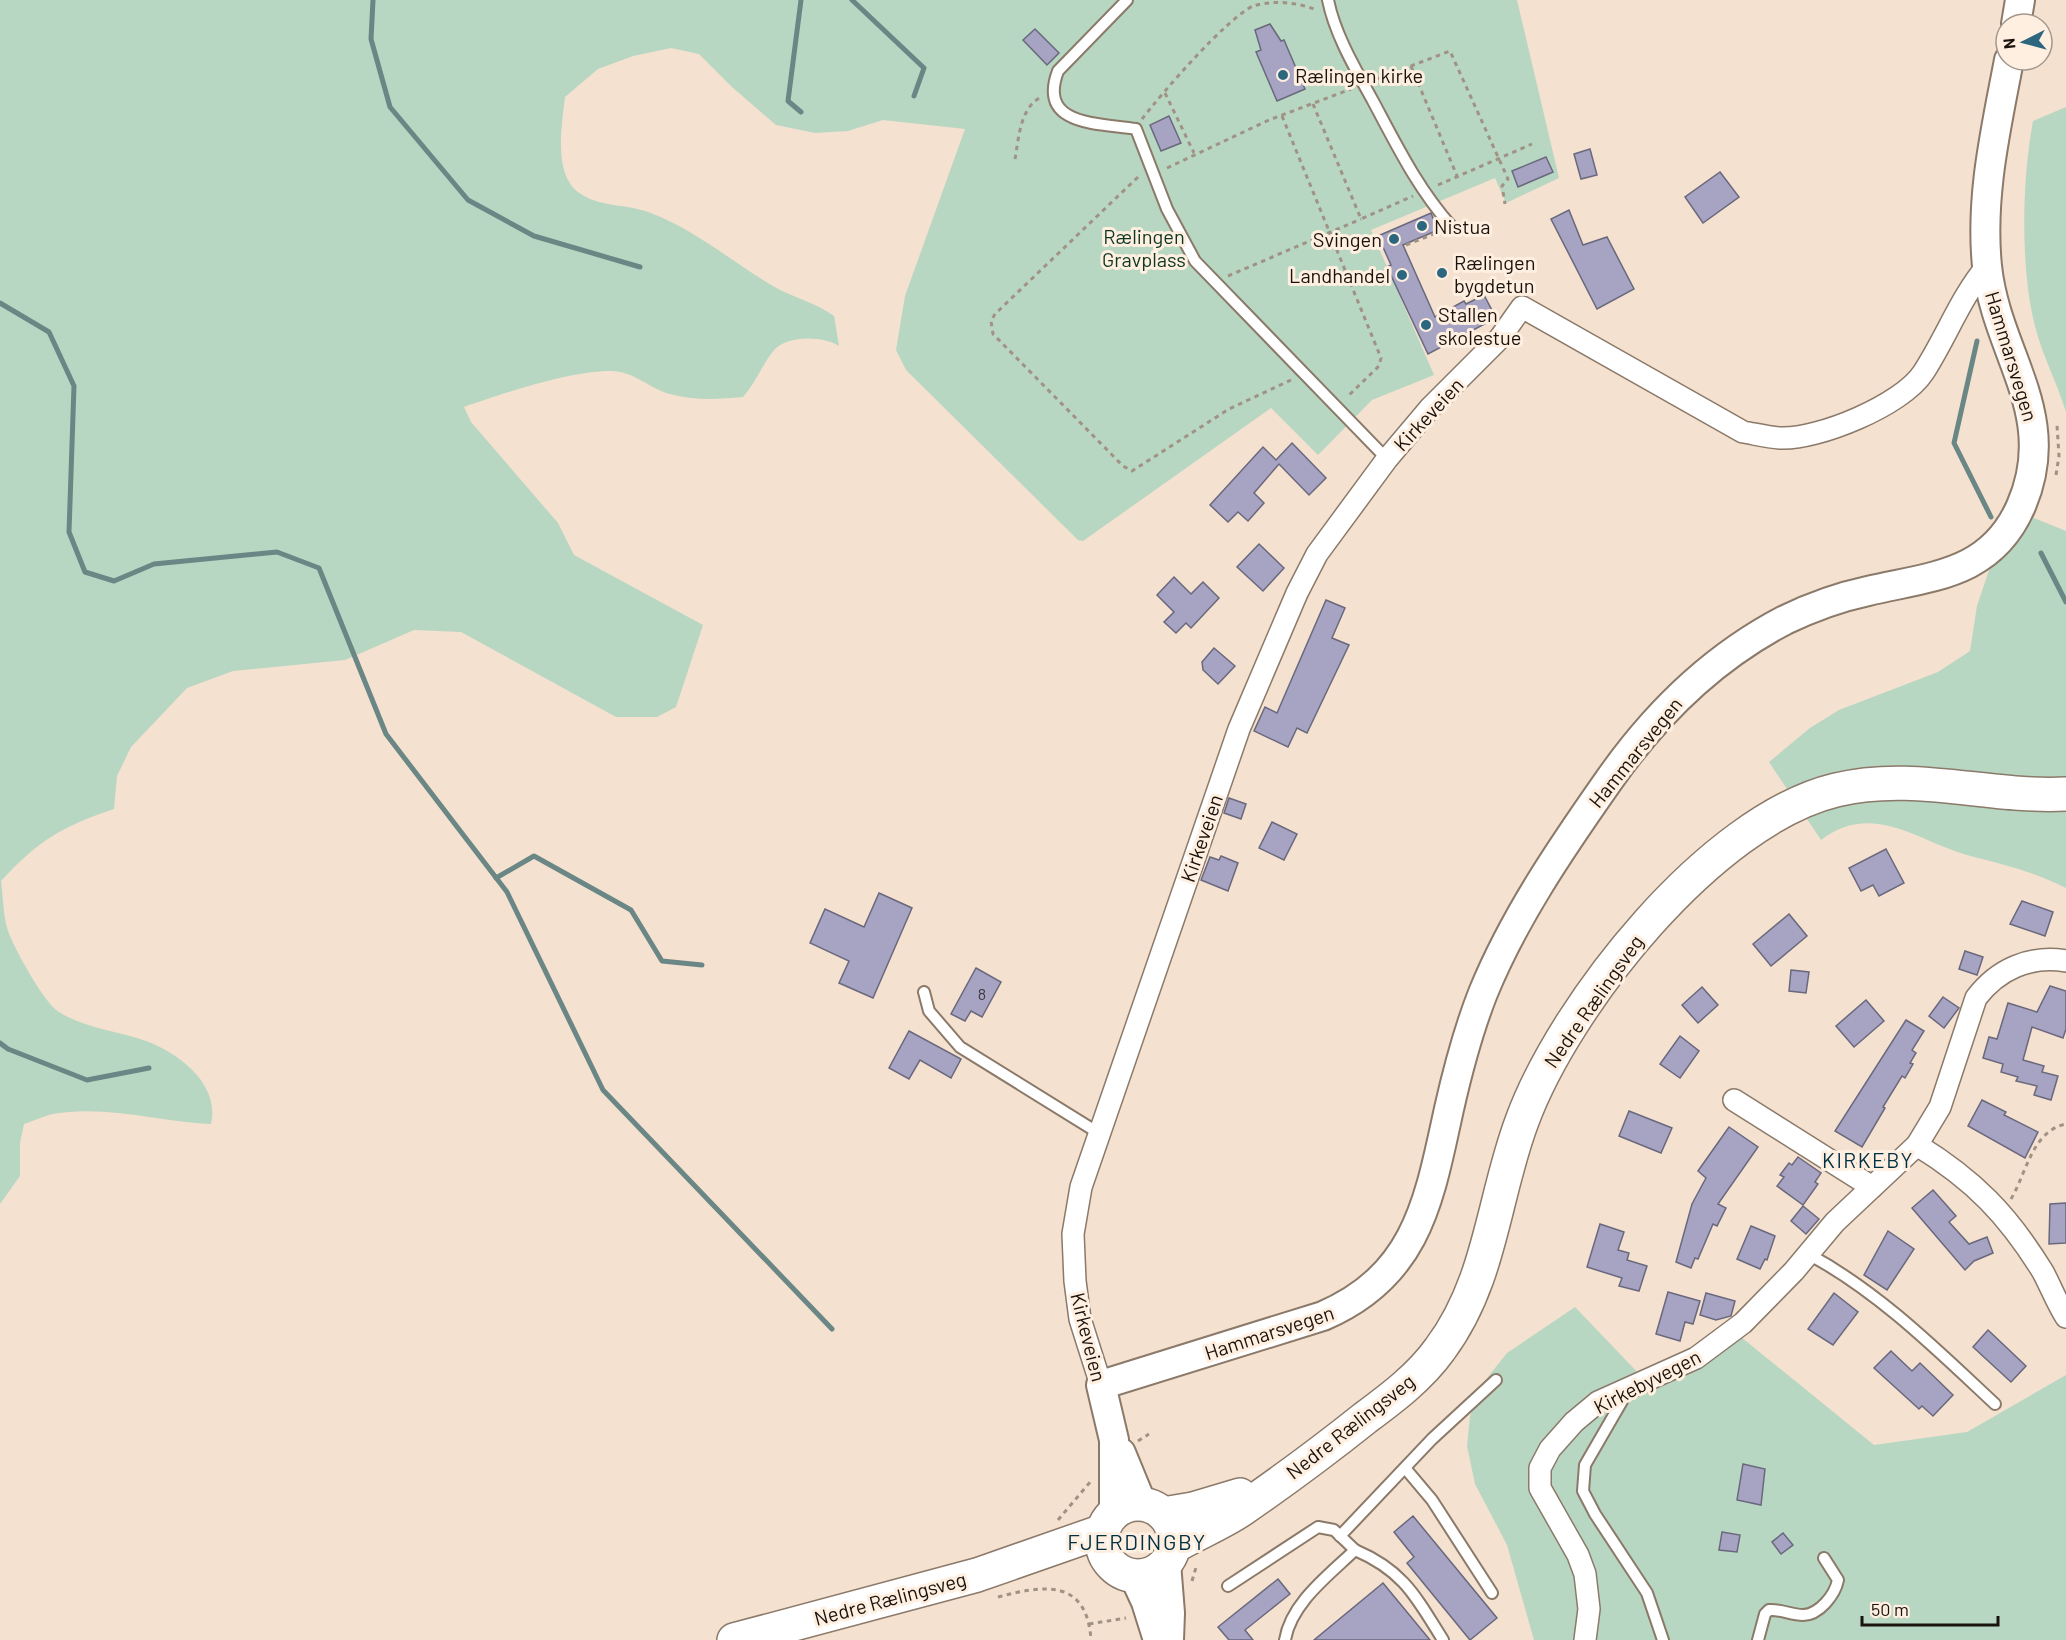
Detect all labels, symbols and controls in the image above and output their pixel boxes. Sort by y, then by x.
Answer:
north arrow [1994,12,2054,72]
text: N [1999,37,2019,50]
place label: Rælingen kirke [1295,63,1423,87]
marker: Rælingen kirke [1276,68,1290,82]
place label: Nistua [1434,214,1490,238]
marker: Nistua [1415,219,1429,233]
park label: Rælingen Gravplass [1102,224,1186,271]
place label: Svingen [1313,227,1382,251]
marker: Svingen [1387,232,1401,246]
place label: Rælingen bygdetun [1454,250,1536,297]
place label: Landhandel [1289,263,1390,287]
marker: Rælingen bygdetun [1435,266,1449,280]
marker: Landhandel [1395,268,1409,282]
street label: Hammarsvegen [1981,288,2043,424]
place label: Stallen skolestue [1438,302,1522,349]
marker: Stallen skolestue [1419,318,1433,332]
street label: Kirkeveien [1388,373,1468,455]
street label: Hammarsvegen [1583,692,1687,812]
street label: Kirkeveien [1175,791,1227,885]
street label: Nedre Rælingsveg [1538,930,1648,1072]
house number: 8 [978,984,986,1003]
district label: KIRKEBY [1822,1147,1914,1172]
street label: Kirkeveien [1066,1290,1112,1384]
street label: Hammarsvegen [1201,1300,1337,1364]
street label: Kirkebyvegen [1590,1344,1704,1418]
street label: Nedre Rælingsveg [1281,1368,1419,1484]
district label: FJERDINGBY [1067,1528,1207,1554]
street label: Nedre Rælingsveg [811,1566,969,1630]
scale bar [1862,1589,1998,1627]
text: 50 m [1871,1598,1909,1620]

